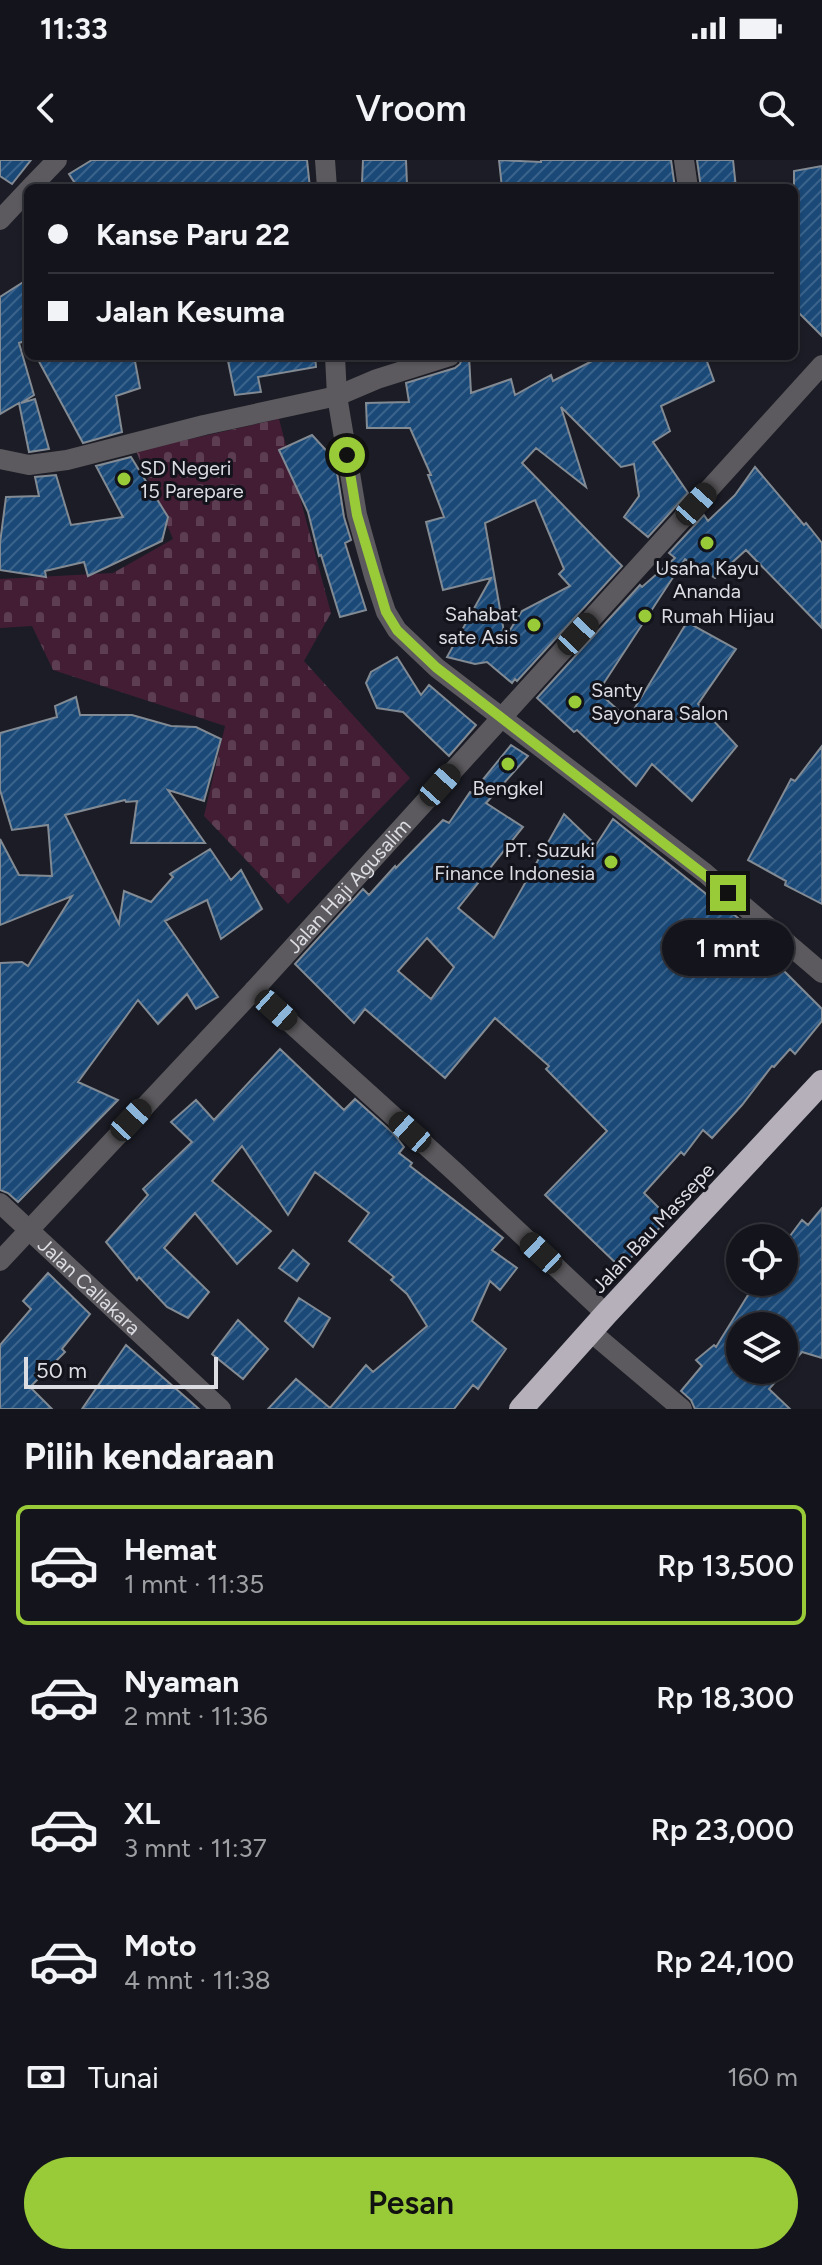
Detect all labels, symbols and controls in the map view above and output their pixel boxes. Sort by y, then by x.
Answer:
text: 11:33 [40,10,108,47]
icon: back [24,86,68,130]
icon: search [754,86,798,130]
text: Vroom [355,87,467,130]
text: Kanse Paru 22 [96,216,290,253]
text: Jalan Kesuma [96,293,285,330]
route start [329,437,365,473]
place label: SD Negeri 15 Parepare [140,456,244,503]
marker: SD Negeri 15 Parepare [115,470,133,488]
car [671,478,721,530]
marker: Usaha Kayu Ananda [698,534,716,552]
place label: Usaha Kayu Ananda [655,556,759,603]
place label: Sahabat sate Asis [438,602,518,649]
place label: Rumah Hijau [661,604,774,628]
marker: Rumah Hijau [636,607,654,625]
car [553,608,603,660]
marker: Sahabat sate Asis [525,616,543,634]
place label: Santy Sayonara Salon [591,678,728,725]
marker: Santy Sayonara Salon [566,693,584,711]
marker: Bengkel [499,755,517,773]
car [415,759,465,811]
place label: Bengkel [473,776,543,800]
street label: Jalan Haji Agusalim [281,814,416,958]
place label: PT. Suzuki Finance Indonesia [434,838,595,885]
marker: PT. Suzuki Finance Indonesia [602,853,620,871]
route end [710,875,746,911]
callout: 1 mnt [662,921,794,977]
text: 1 mnt [696,932,760,964]
car [250,985,302,1035]
car [106,1094,156,1146]
car [384,1107,436,1157]
street label: Jalan Bau Massepe [587,1158,720,1298]
map controls [726,1224,798,1384]
button: locate [726,1224,798,1296]
car [515,1228,567,1278]
street label: Jalan Callakara [33,1233,146,1340]
button: layers [726,1312,798,1384]
scale bar [24,1353,218,1389]
text: 50 m [36,1357,87,1384]
text: Pilih kendaraan [24,1435,274,1478]
icon: car [28,1529,100,1601]
text: Hemat [124,1531,217,1568]
text: Rp 13,500 [657,1547,794,1584]
text: 1 mnt · 11:35 [124,1568,264,1600]
icon: car [28,1661,100,1733]
text: Nyaman [124,1663,239,1700]
text: Rp 18,300 [656,1679,794,1716]
text: 2 mnt · 11:36 [124,1700,268,1732]
icon: car [28,1793,100,1865]
text: XL [124,1795,160,1832]
text: Rp 23,000 [651,1811,794,1848]
text: 3 mnt · 11:37 [124,1832,267,1864]
icon: car [28,1925,100,1997]
text: Moto [124,1927,196,1964]
text: Rp 24,100 [655,1943,794,1980]
text: 4 mnt · 11:38 [124,1964,271,1996]
icon: cash [24,2055,68,2099]
text: Tunai [88,2059,159,2096]
text: 160 m [727,2061,798,2093]
button: Pesan [24,2157,798,2249]

